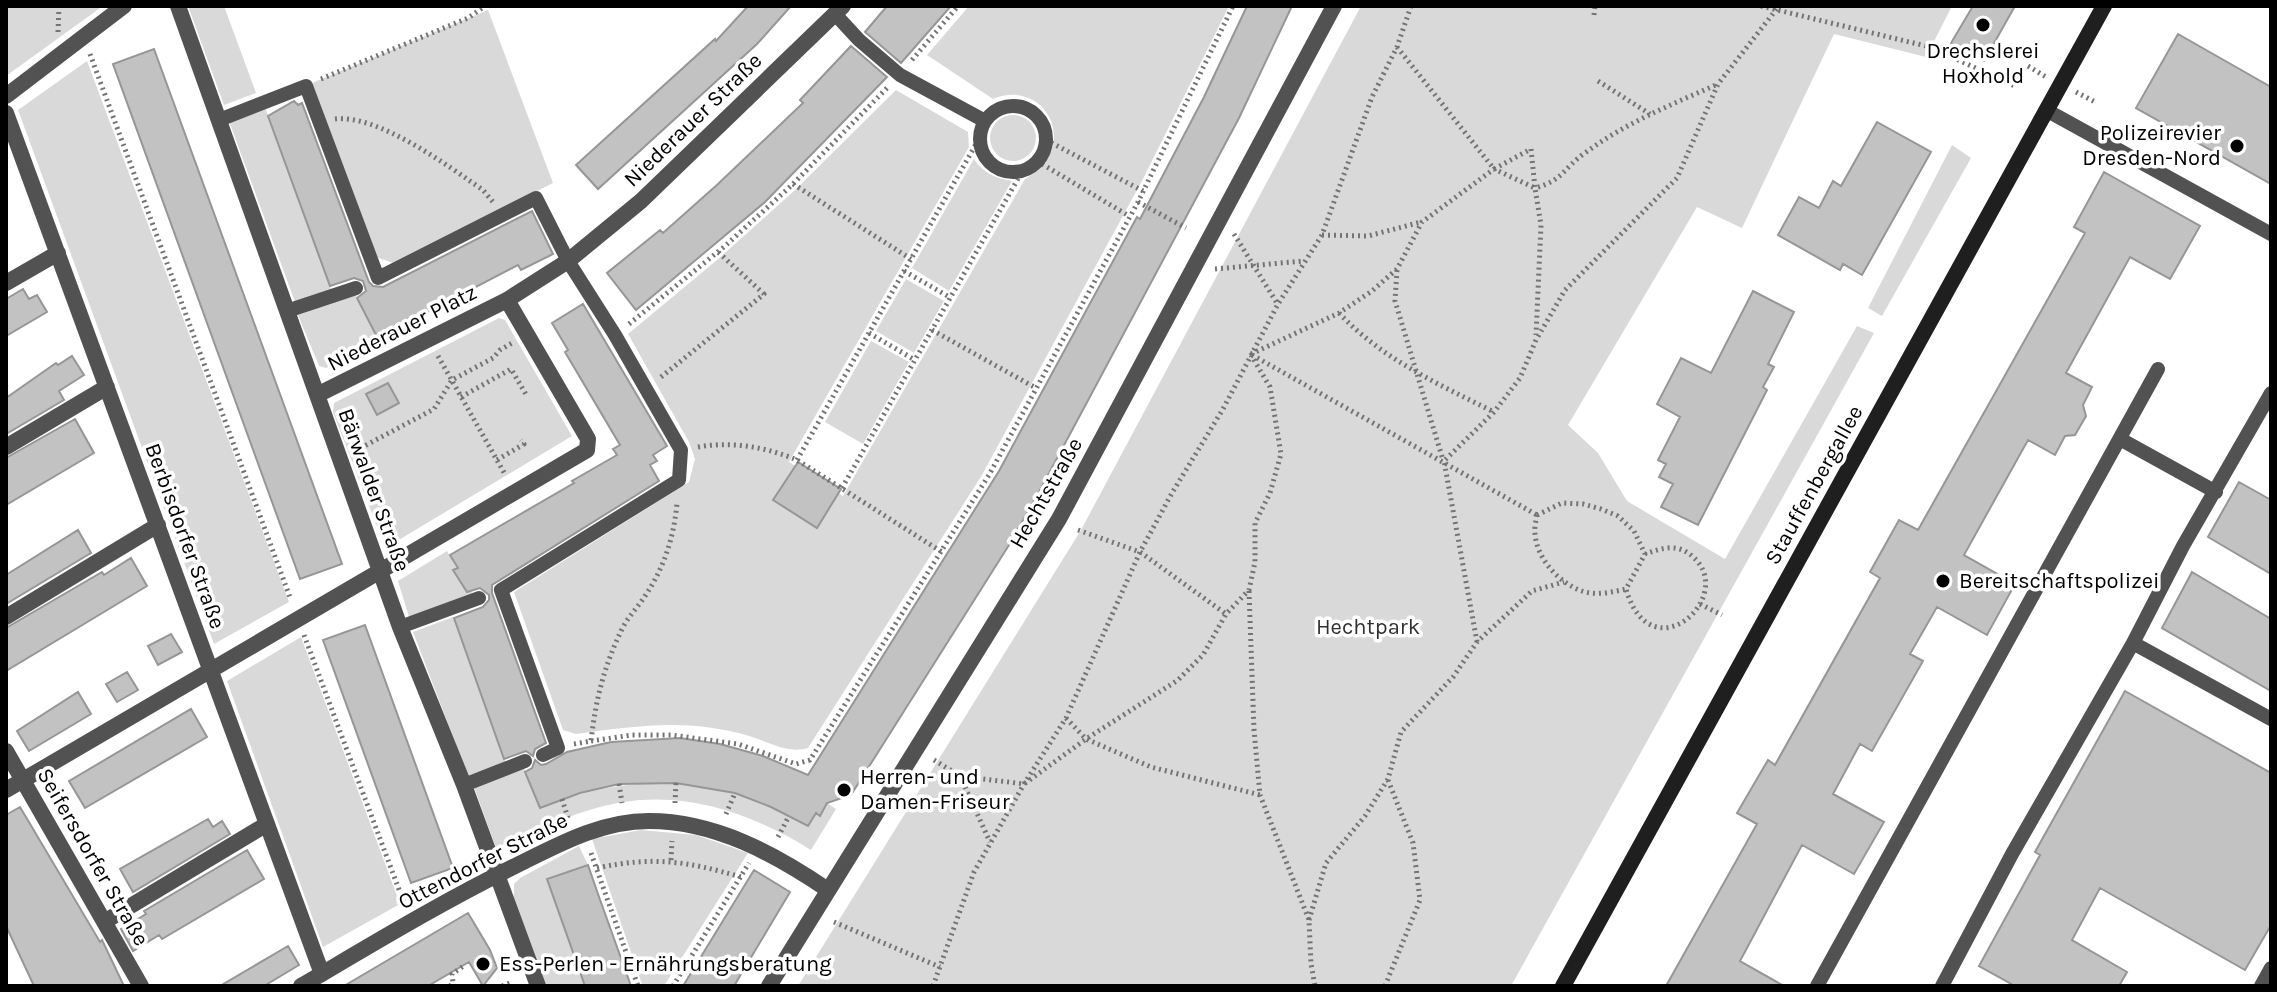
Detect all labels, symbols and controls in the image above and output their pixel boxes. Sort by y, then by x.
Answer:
marker: Drechslerei Hoxhold [1974,16,1992,34]
place label: Drechslerei Hoxhold [1926,38,2040,89]
street label: Niederauer Straße [619,48,767,192]
place label: Polizeirevier Dresden-Nord [2082,120,2221,171]
marker: Polizeirevier Dresden-Nord [2228,137,2246,155]
street label: Niederauer Platz [323,279,481,377]
street label: Stauffenbergallee [1759,401,1869,569]
street label: Bärwalder Straße [332,405,416,575]
street label: Hechtstraße [1004,433,1088,553]
street label: Berbisdorfer Straße [139,440,231,632]
place label: Bereitschaftspolizei [1959,568,2160,594]
marker: Bereitschaftspolizei [1934,572,1952,590]
park label: Hechtpark [1316,614,1420,640]
street label: Seifersdorfer Straße [32,763,154,951]
place label: Herren- und Damen-Friseur [860,764,1010,815]
marker: Herren- und Damen-Friseur [835,781,853,799]
street label: Ottendorfer Straße [394,807,572,915]
place label: Ess-Perlen - Ernährungsberatung [499,951,832,977]
marker: Ess-Perlen - Ernährungsberatung [474,955,492,973]

